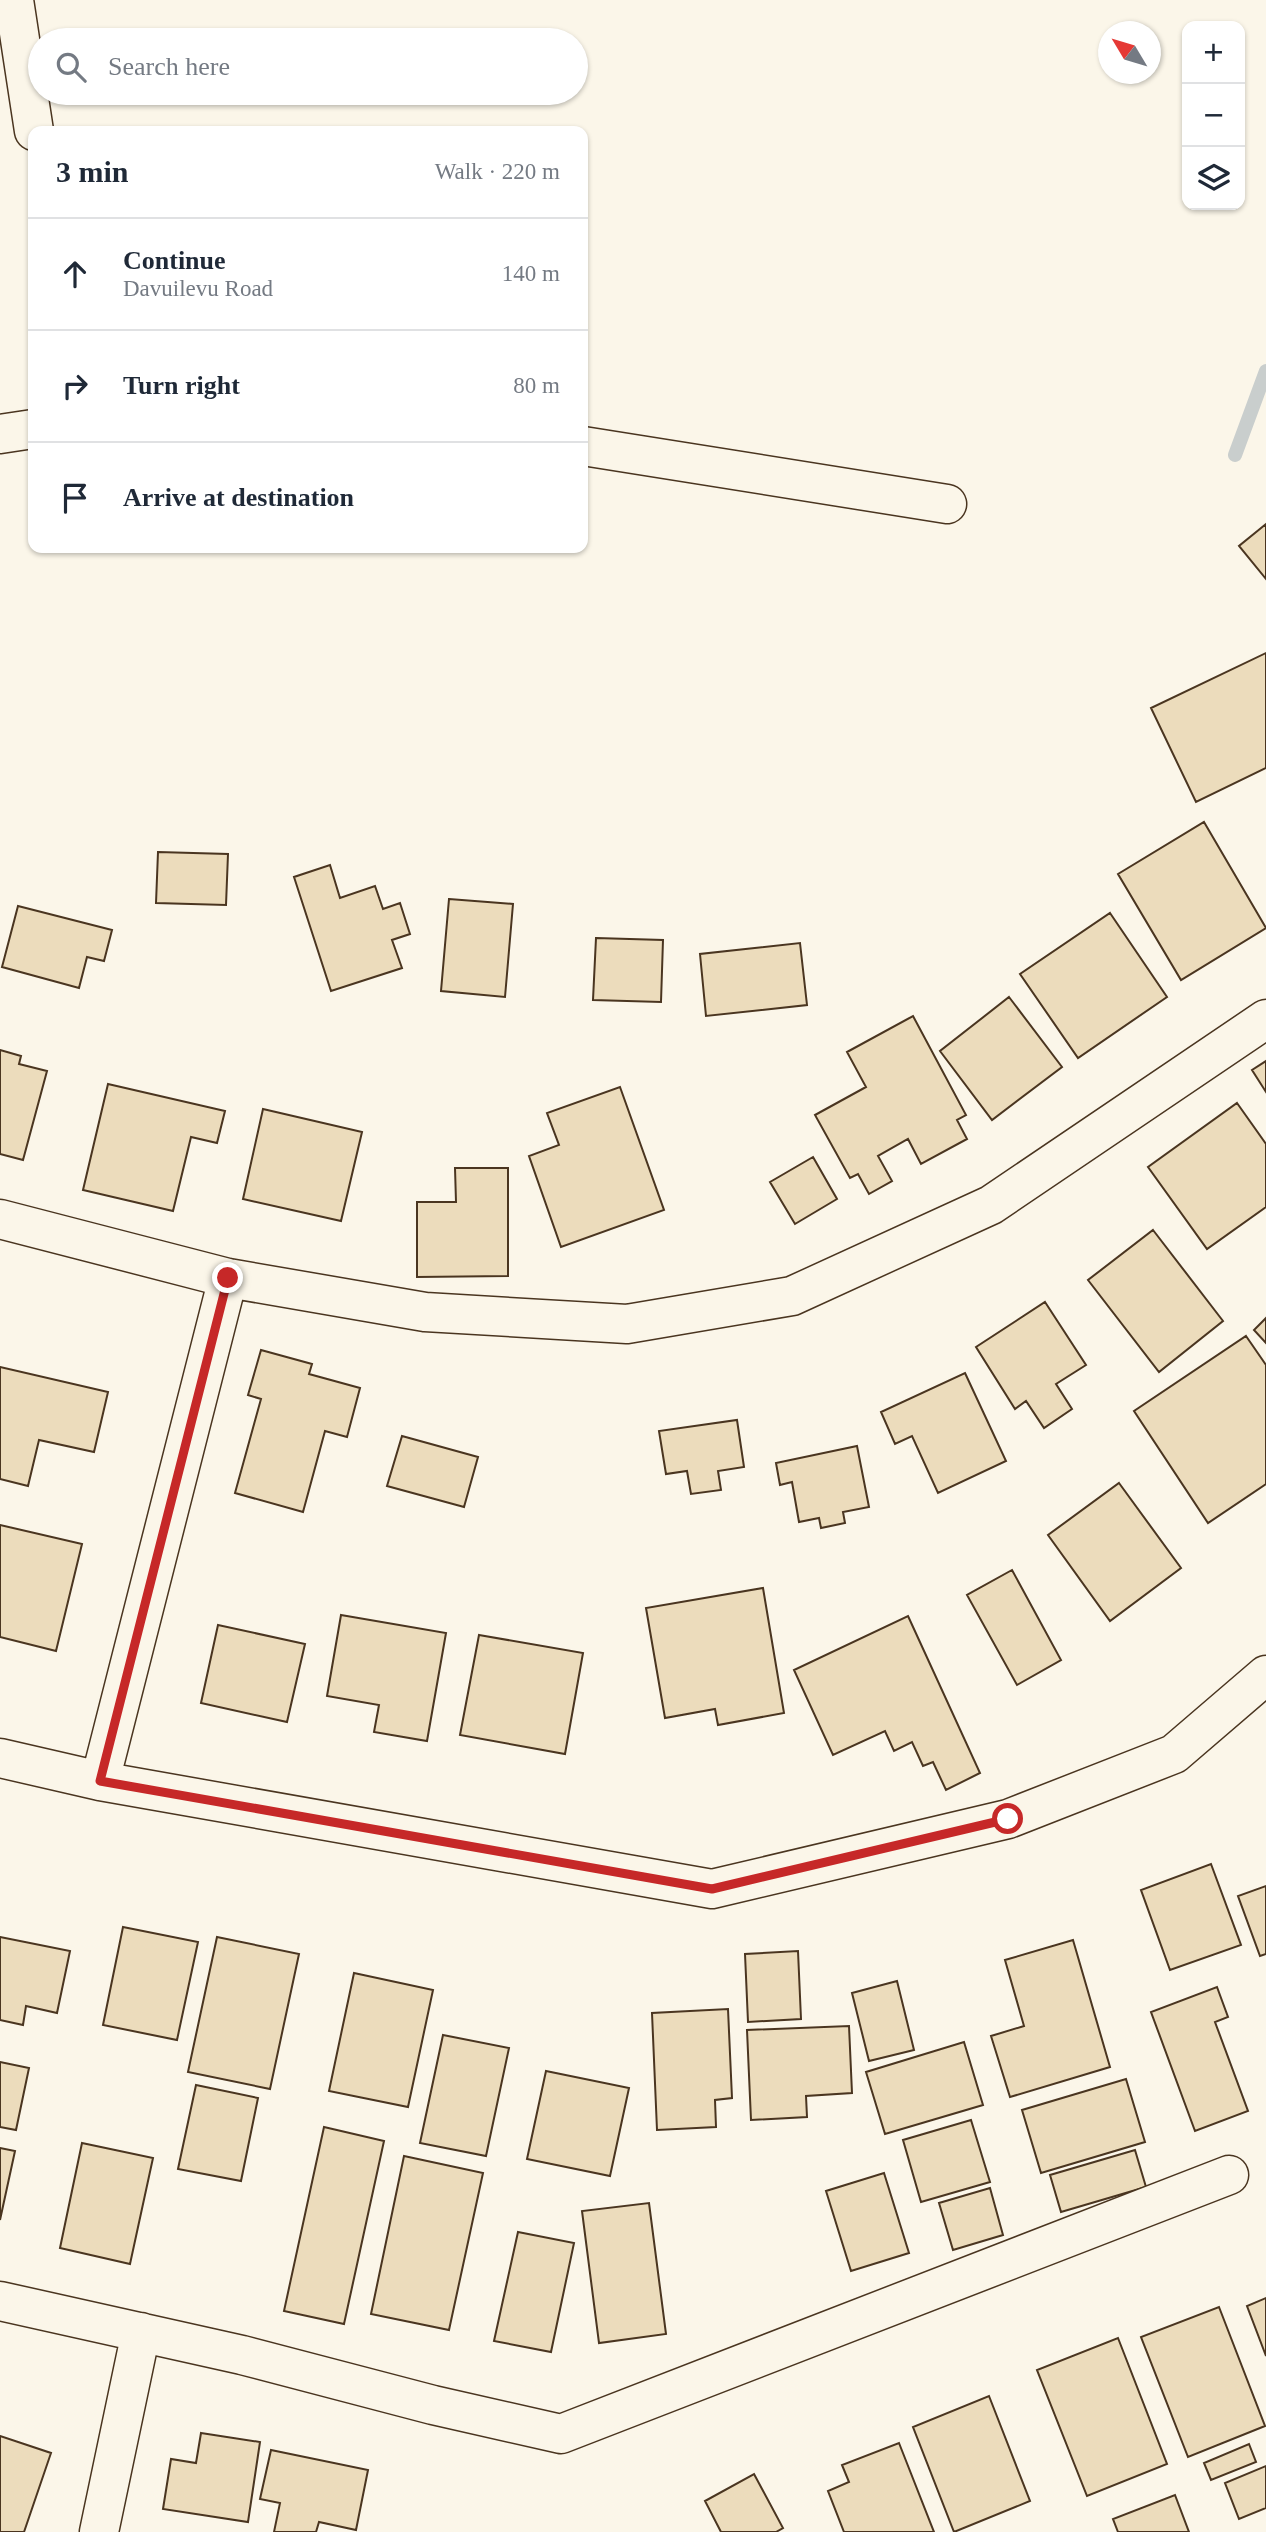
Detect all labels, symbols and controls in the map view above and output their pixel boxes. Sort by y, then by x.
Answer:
north arrow [1098,21,1161,84]
map controls [1182,21,1245,210]
button: + [1182,21,1245,84]
search box [28,28,588,105]
icon: search [52,48,90,86]
text: Search here [108,52,230,81]
button: − [1182,84,1245,147]
button: layers [1182,147,1245,210]
text: 3 min [56,155,129,188]
text: Walk · 220 m [435,159,560,184]
text: Continue [123,246,226,275]
icon: ahead [56,255,94,293]
text: 140 m [502,261,560,286]
text: Davuilevu Road [123,276,273,301]
icon: right [56,367,94,405]
text: Turn right [123,371,240,400]
text: 80 m [513,373,560,398]
icon: arrive [56,479,94,517]
text: Arrive at destination [123,483,354,512]
route end [212,1262,243,1293]
route start [992,1803,1023,1834]

